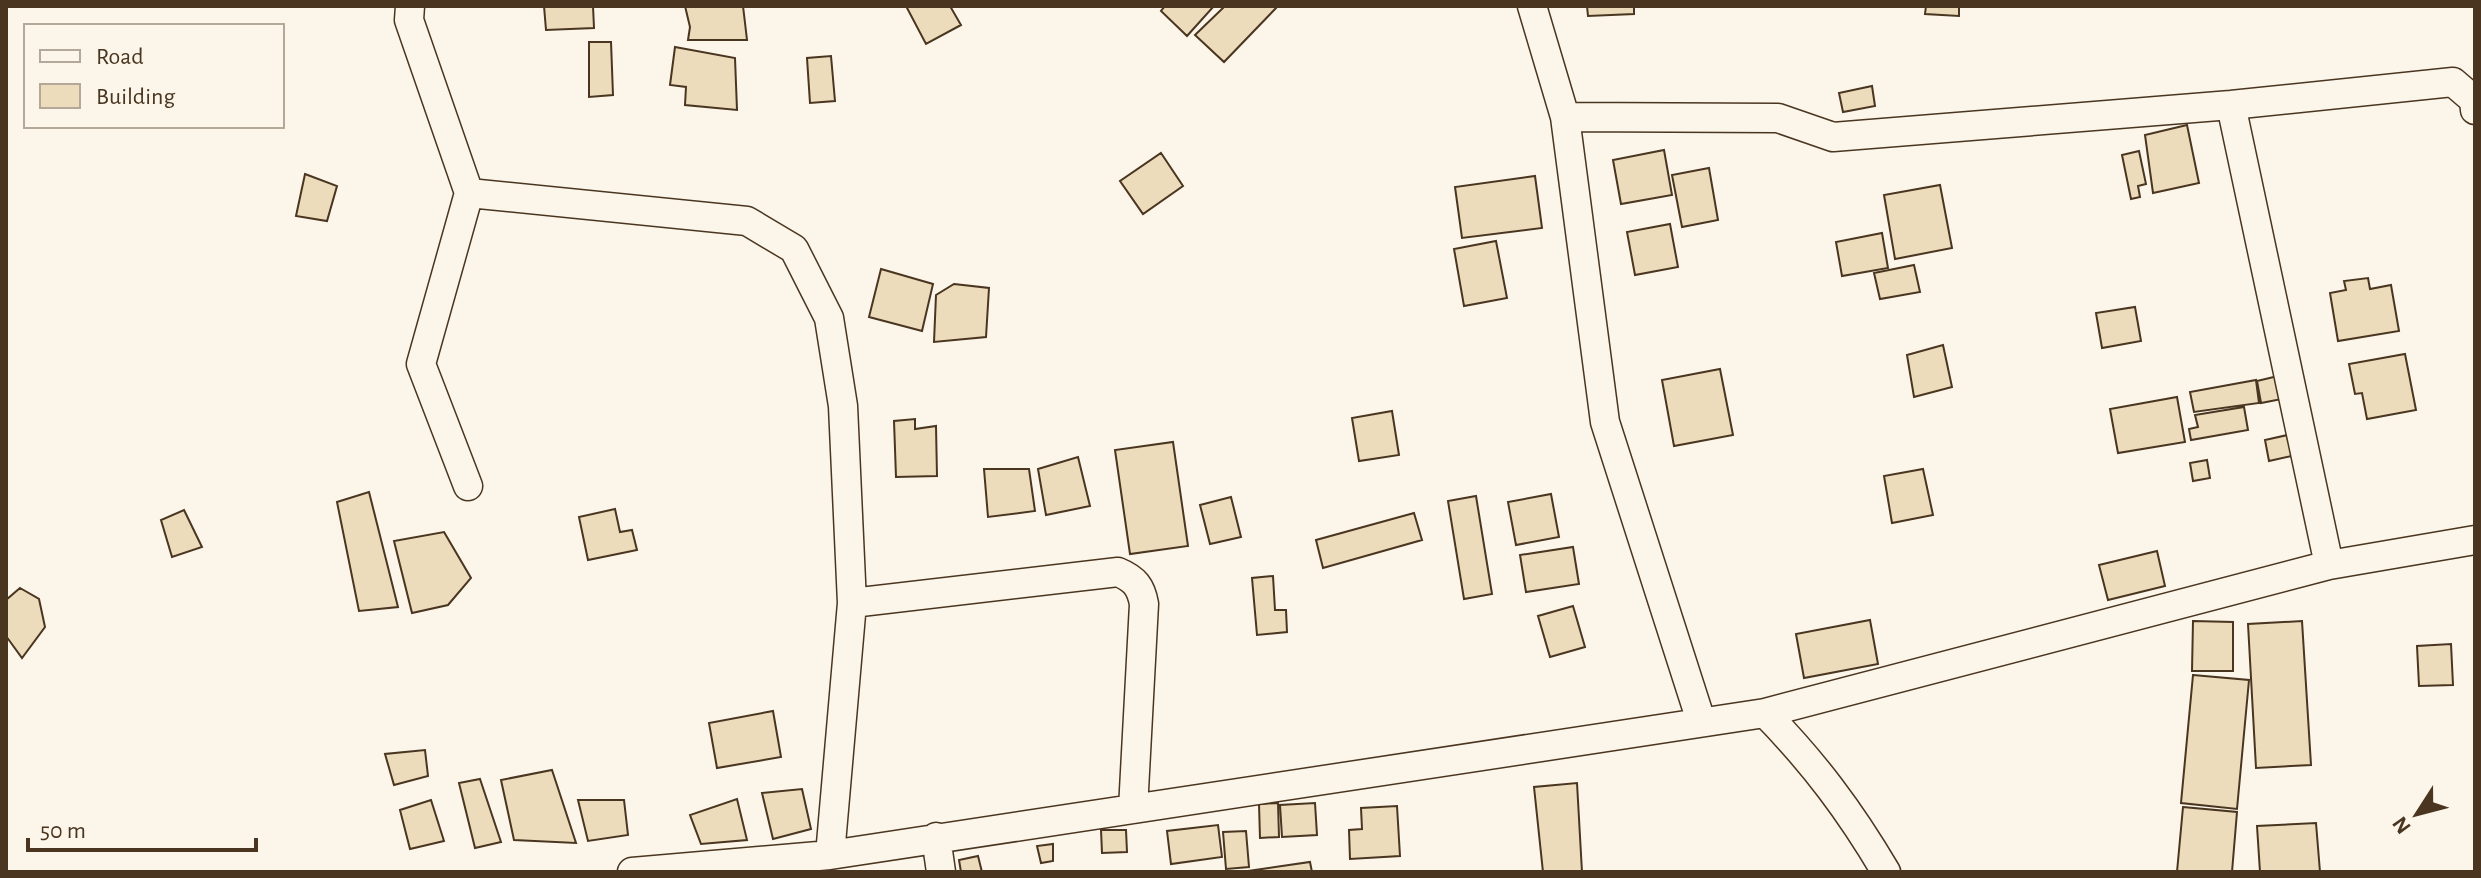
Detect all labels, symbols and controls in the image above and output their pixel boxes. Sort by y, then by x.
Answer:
legend [24,24,284,128]
text: Road [96,45,144,69]
text: Building [96,85,175,109]
north arrow [2377,774,2457,854]
scale bar [28,802,256,852]
text: N [2388,813,2415,838]
text: 50 m [40,819,86,843]

